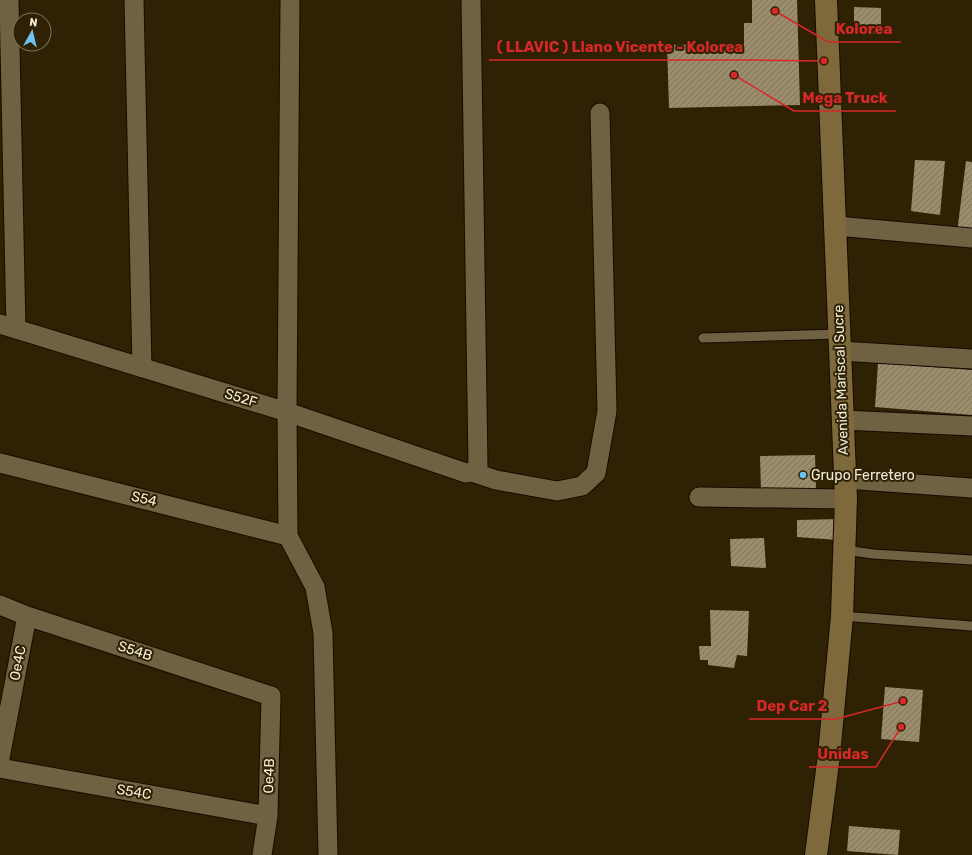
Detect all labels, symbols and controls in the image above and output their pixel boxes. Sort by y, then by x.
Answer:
north arrow [12,12,52,52]
callout: Kolorea [828,15,901,42]
text: N [28,16,38,30]
text: Kolorea [836,20,892,38]
callout: ( LLAVIC ) Llano Vicente - Kolorea [489,33,751,60]
text: ( LLAVIC ) Llano Vicente - Kolorea [497,38,743,56]
callout: Mega Truck [794,84,896,111]
text: Mega Truck [802,89,888,107]
street label: Avenida Mariscal Sucre [830,304,852,456]
street label: S52F [223,385,259,411]
place label: Grupo Ferretero [811,467,915,484]
marker: Grupo Ferretero [798,470,808,480]
street label: S54 [129,488,159,510]
street label: S54B [116,637,154,665]
street label: Oe4C [6,644,30,682]
callout: Dep Car 2 [749,692,836,719]
text: Dep Car 2 [756,697,828,715]
callout: Unidas [809,740,876,767]
text: Unidas [817,745,869,763]
street label: Oe4B [260,758,278,794]
street label: S54C [115,781,153,803]

